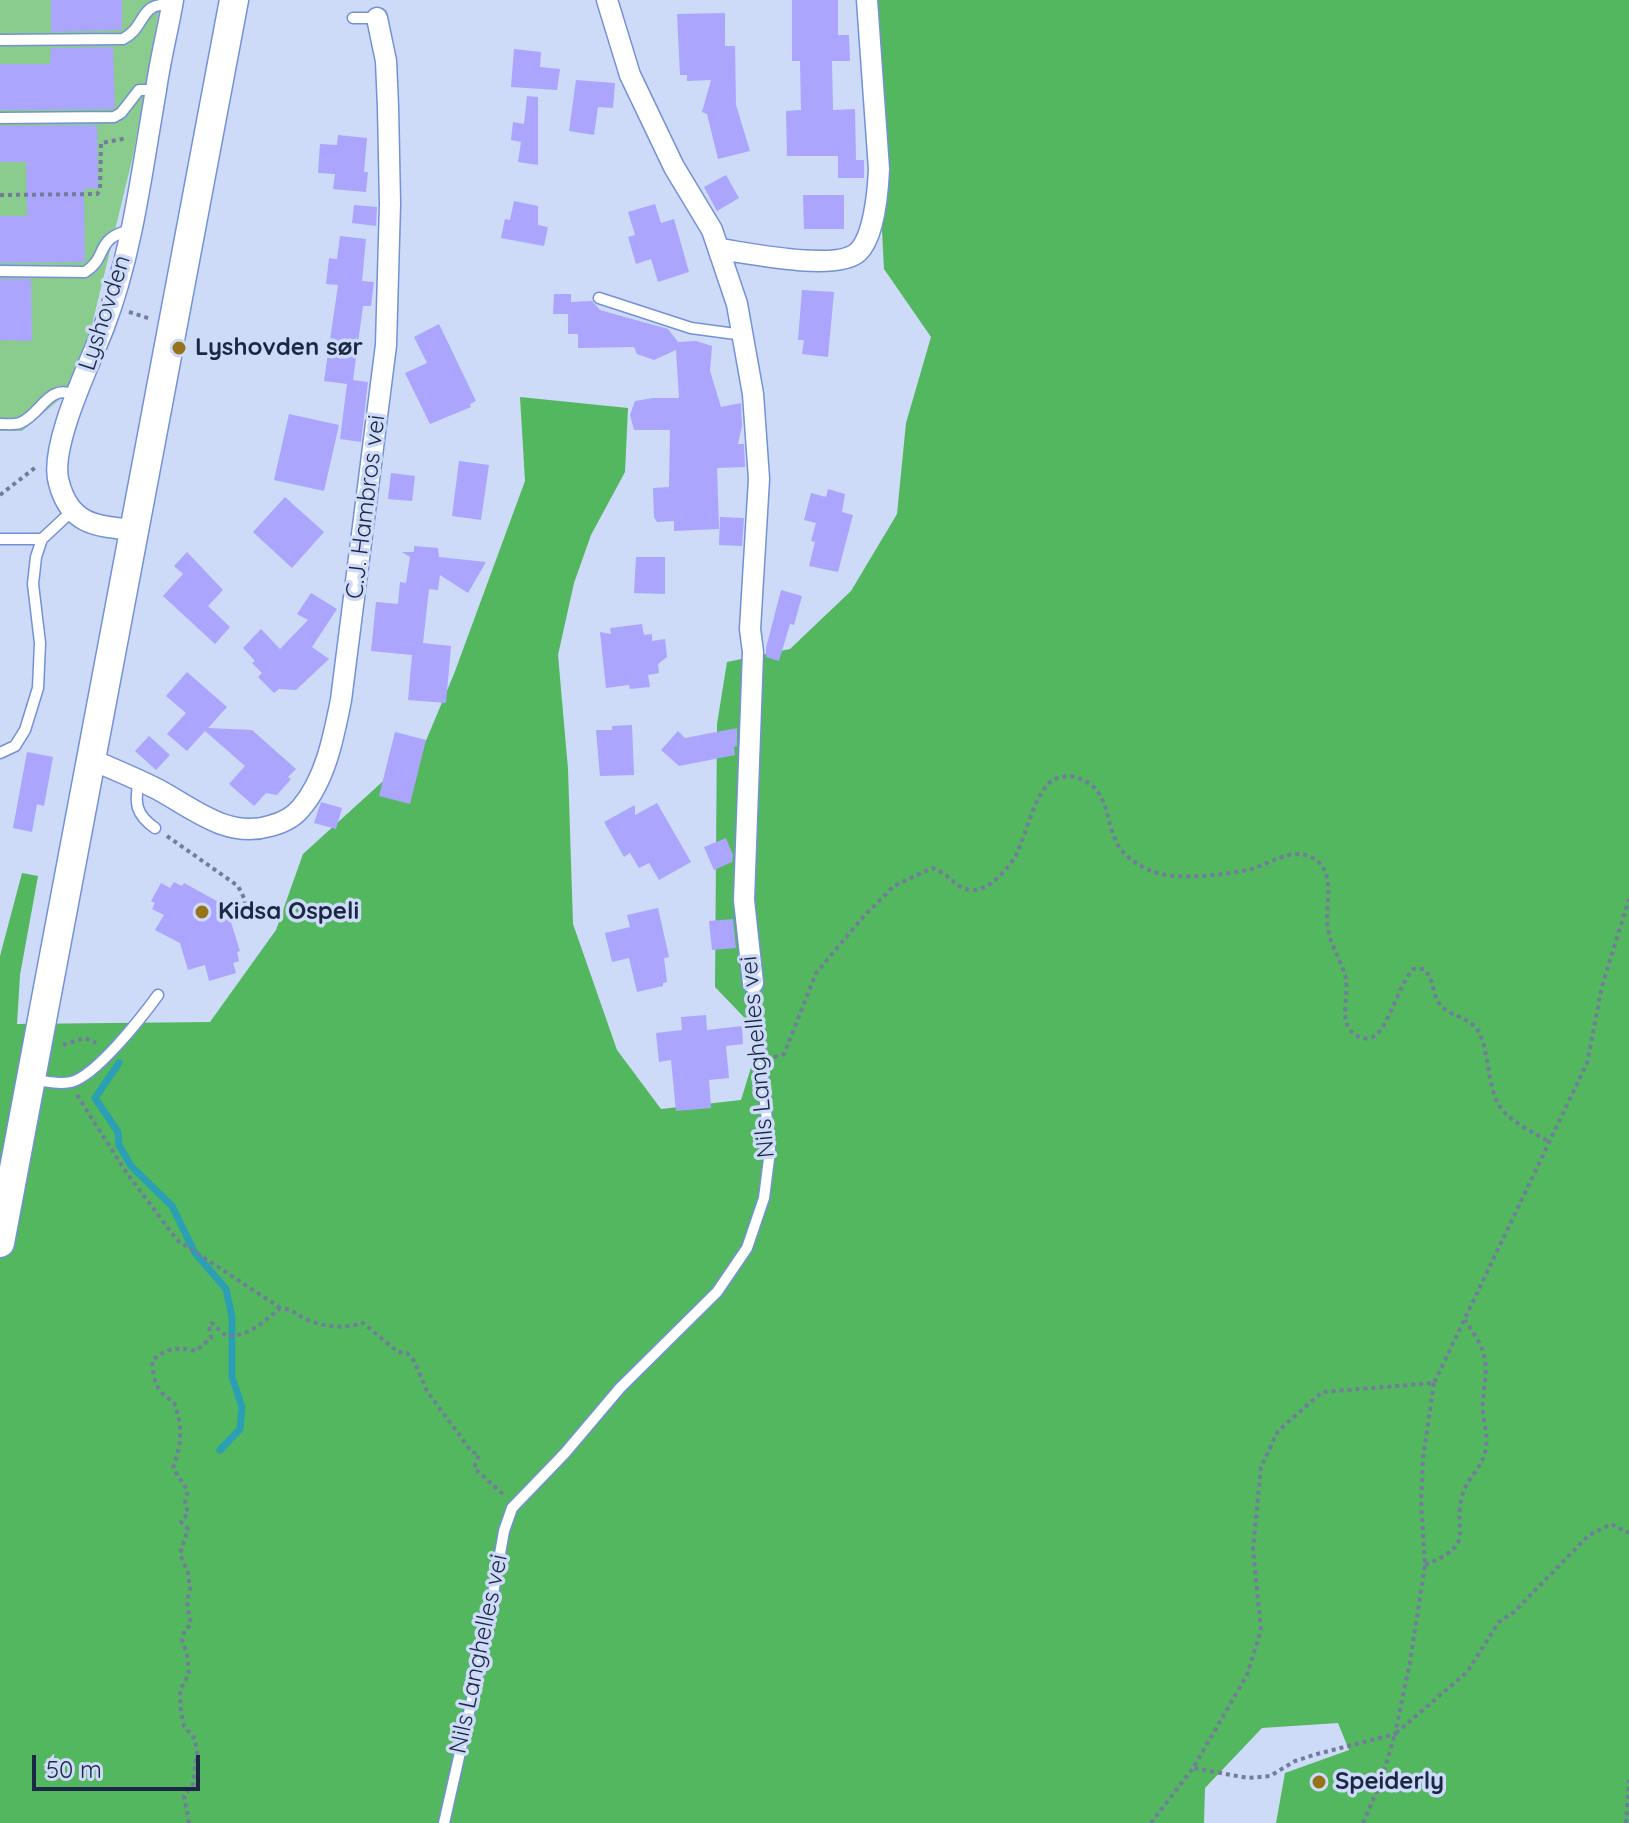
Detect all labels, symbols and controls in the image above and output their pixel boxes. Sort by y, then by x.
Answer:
street label: Lyshovden [73,252,137,374]
place label: Lyshovden sør [195,334,363,362]
marker: Lyshovden sør [170,339,188,357]
street label: C.J. Hambros vei [340,413,392,601]
place label: Kidsa Ospeli [218,898,359,926]
marker: Kidsa Ospeli [193,903,211,921]
street label: Nils Langhelles vei [735,955,781,1159]
street label: Nils Langhelles vei [444,1552,514,1756]
scale bar [36,1739,204,1789]
text: 50 m [46,1754,102,1784]
place label: Speiderly [1335,1768,1444,1796]
marker: Speiderly [1310,1773,1328,1791]

